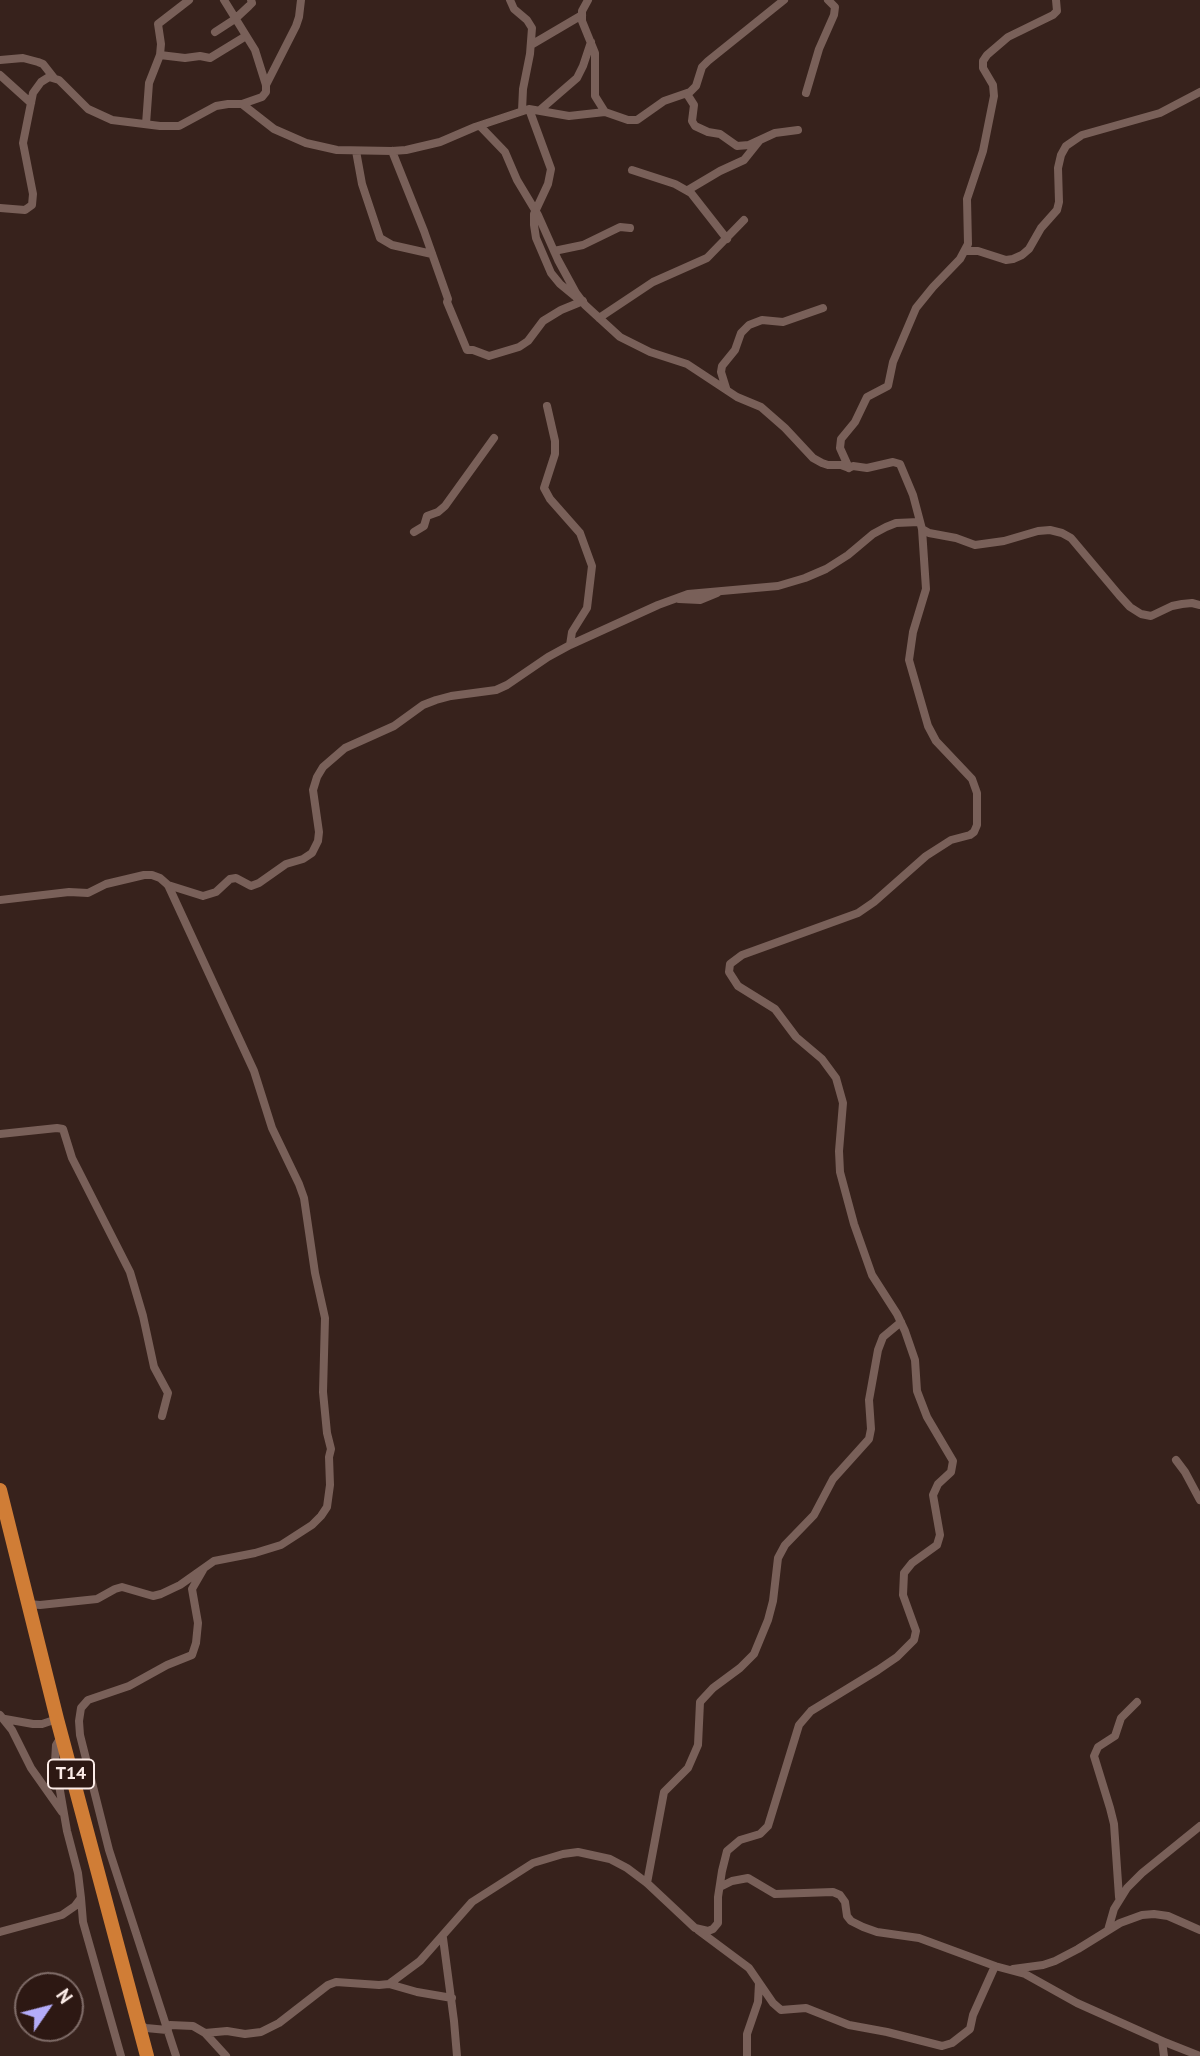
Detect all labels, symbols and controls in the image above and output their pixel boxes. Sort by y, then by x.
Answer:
road number: T14 [48,1759,94,1788]
north arrow [14,1972,84,2042]
text: N [51,1984,78,2008]

